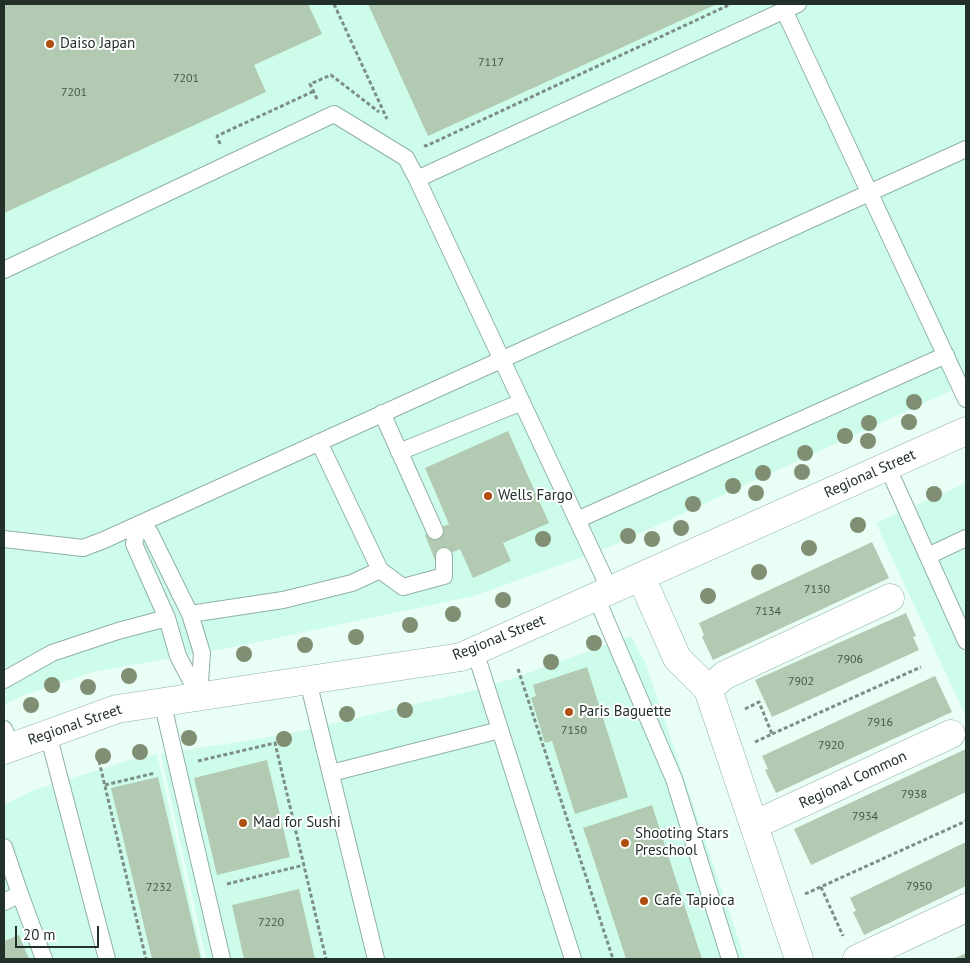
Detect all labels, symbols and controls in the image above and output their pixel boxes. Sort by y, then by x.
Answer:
place label: Daiso Japan [60,35,135,53]
marker: Daiso Japan [44,38,56,50]
house number: 7117 [478,56,504,70]
house number: 7201 [173,72,199,86]
house number: 7201 [61,86,87,100]
street label: Regional Street [822,446,918,502]
place label: Wells Fargo [498,487,573,505]
marker: Wells Fargo [482,490,494,502]
house number: 7130 [804,583,830,597]
house number: 7134 [755,605,781,619]
street label: Regional Street [450,611,548,665]
house number: 7906 [837,653,863,667]
house number: 7902 [788,675,814,689]
street label: Regional Street [26,701,124,749]
place label: Paris Baguette [579,703,671,721]
marker: Paris Baguette [563,706,575,718]
house number: 7916 [867,716,893,730]
house number: 7150 [561,724,587,738]
house number: 7920 [818,739,844,753]
street label: Regional Common [796,747,910,813]
house number: 7938 [901,788,927,802]
house number: 7934 [852,810,878,824]
place label: Mad for Sushi [253,814,341,832]
marker: Mad for Sushi [237,817,249,829]
place label: Shooting Stars Preschool [635,825,729,860]
marker: Shooting Stars Preschool [619,837,631,849]
house number: 7950 [906,880,932,894]
house number: 7232 [146,881,172,895]
place label: Cafe Tapioca [654,892,735,910]
marker: Cafe Tapioca [638,895,650,907]
scale bar [18,916,101,948]
house number: 7220 [258,916,284,930]
text: 20 m [23,925,56,944]

